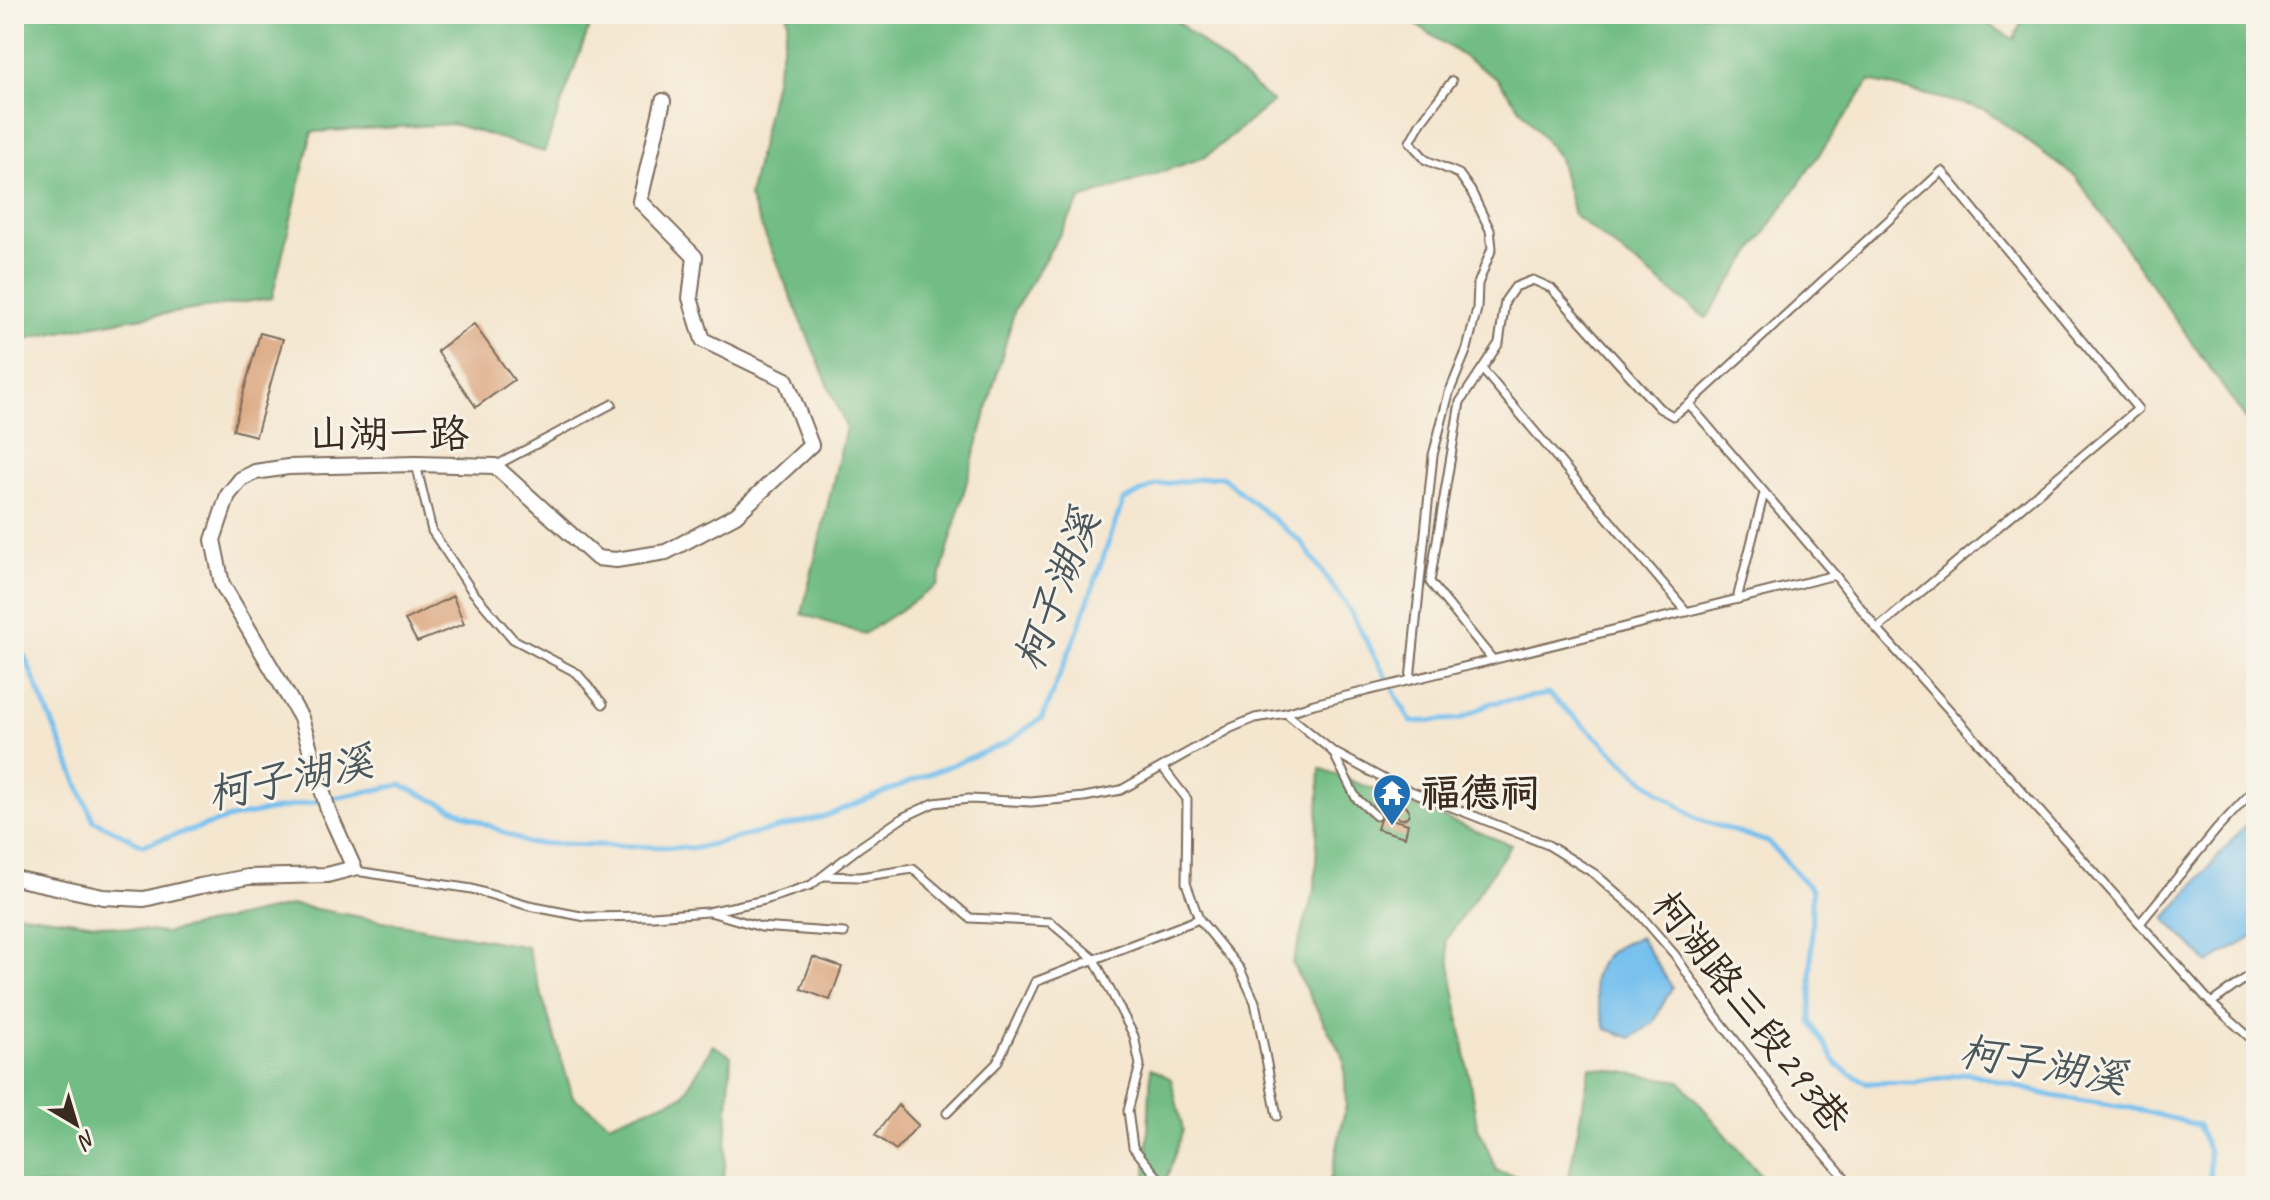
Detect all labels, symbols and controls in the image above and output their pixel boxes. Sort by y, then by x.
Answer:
street label: 山湖一路 [309,409,469,459]
water label: 柯子湖溪 [1002,500,1113,678]
water label: 柯子湖溪 [202,734,380,821]
place label: 福德祠 [1420,768,1540,818]
temple icon: 福德祠 [1371,772,1413,827]
street label: 柯湖路三段293巷 [1641,881,1861,1143]
water label: 柯子湖溪 [1956,1024,2132,1106]
north arrow [36,1084,116,1164]
text: N [71,1124,102,1156]

